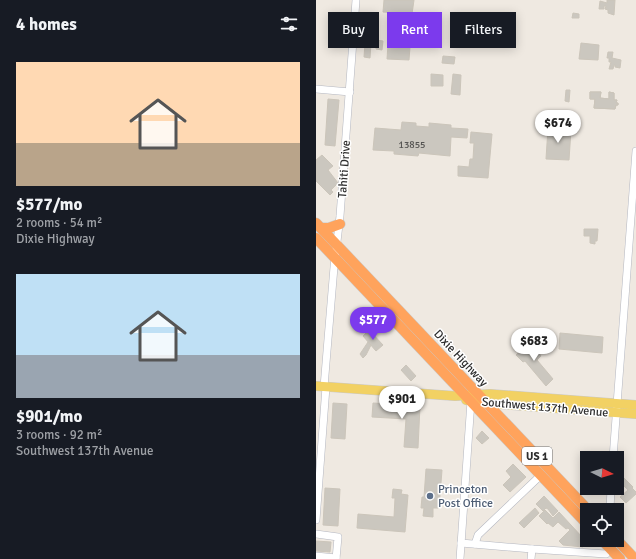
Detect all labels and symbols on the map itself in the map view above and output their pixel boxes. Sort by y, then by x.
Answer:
pin: $674 [534,110,582,144]
house number: 13855 [398,139,426,151]
street label: Tahiti Drive [335,140,354,198]
pin: $577 [349,307,397,341]
street label: Dixie Highway [430,327,491,390]
pin: $683 [510,328,558,362]
pin: $901 [378,386,426,420]
street label: Southwest 137th Avenue [481,394,609,421]
road number: US 1 [522,447,552,465]
north arrow [580,451,624,495]
place label: Princeton Post Office [438,482,493,511]
marker: Princeton Post Office [425,491,435,501]

